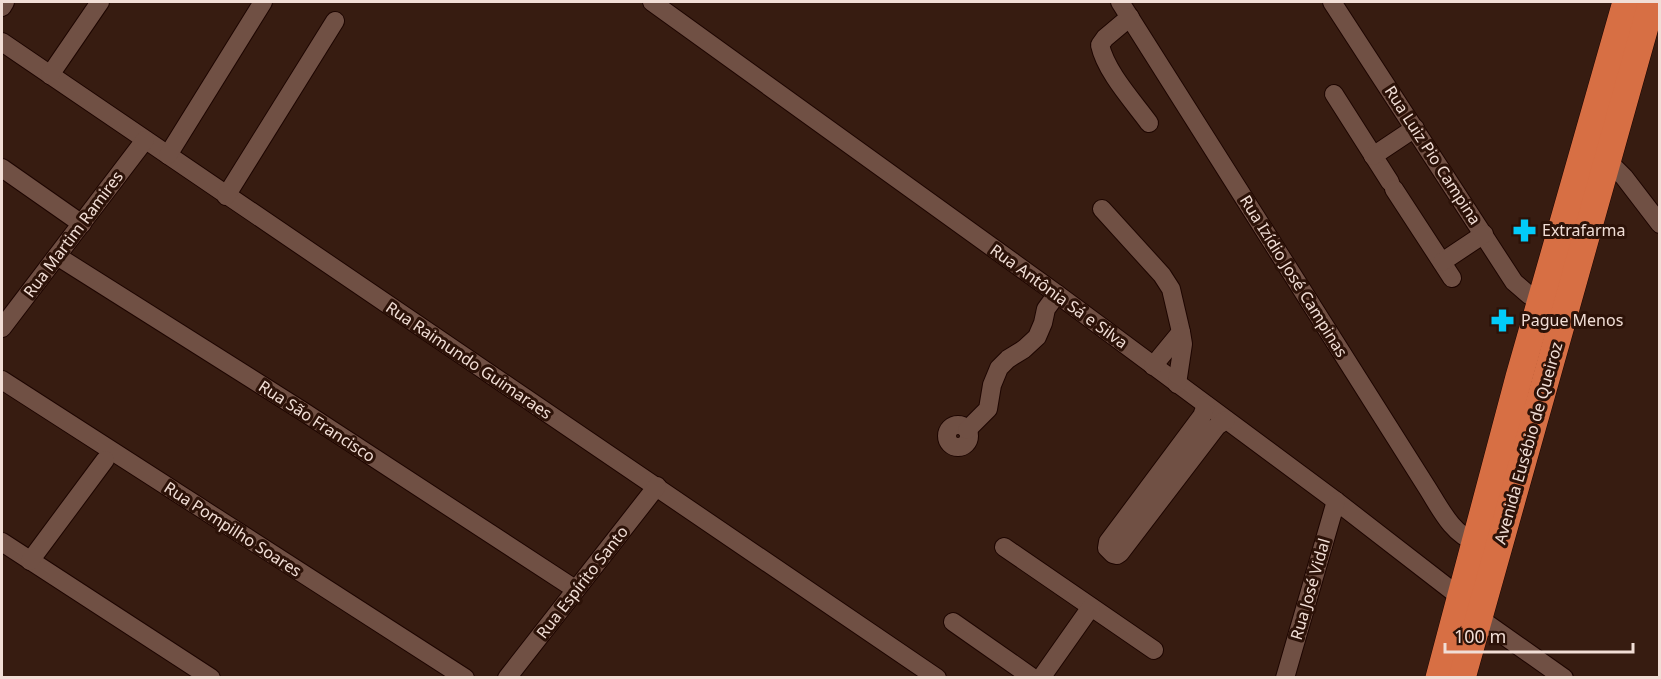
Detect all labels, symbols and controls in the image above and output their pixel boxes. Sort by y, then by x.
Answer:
street label: Rua Luiz Pio Campina [1380,81,1486,229]
street label: Rua Martim Ramires [18,166,128,302]
street label: Rua Izídio José Campinas [1235,191,1353,361]
pharmacy icon: Extrafarma [1511,217,1537,243]
place label: Extrafarma [1542,219,1625,241]
street label: Rua Antônia Sá e Silva [986,239,1132,353]
street label: Rua Raimundo Guimaraes [382,296,556,424]
pharmacy icon: Pague Menos [1490,307,1516,333]
place label: Pague Menos [1521,309,1623,331]
street label: Avenida Eusébio de Queiroz [1489,339,1567,547]
street label: Rua São Francisco [254,375,380,467]
street label: Rua Pompilho Soares [160,476,306,582]
street label: Rua Espírito Santo [531,521,633,643]
street label: Rua José Vidal [1285,536,1335,642]
scale bar [1445,616,1632,654]
text: 100 m [1454,624,1506,648]

